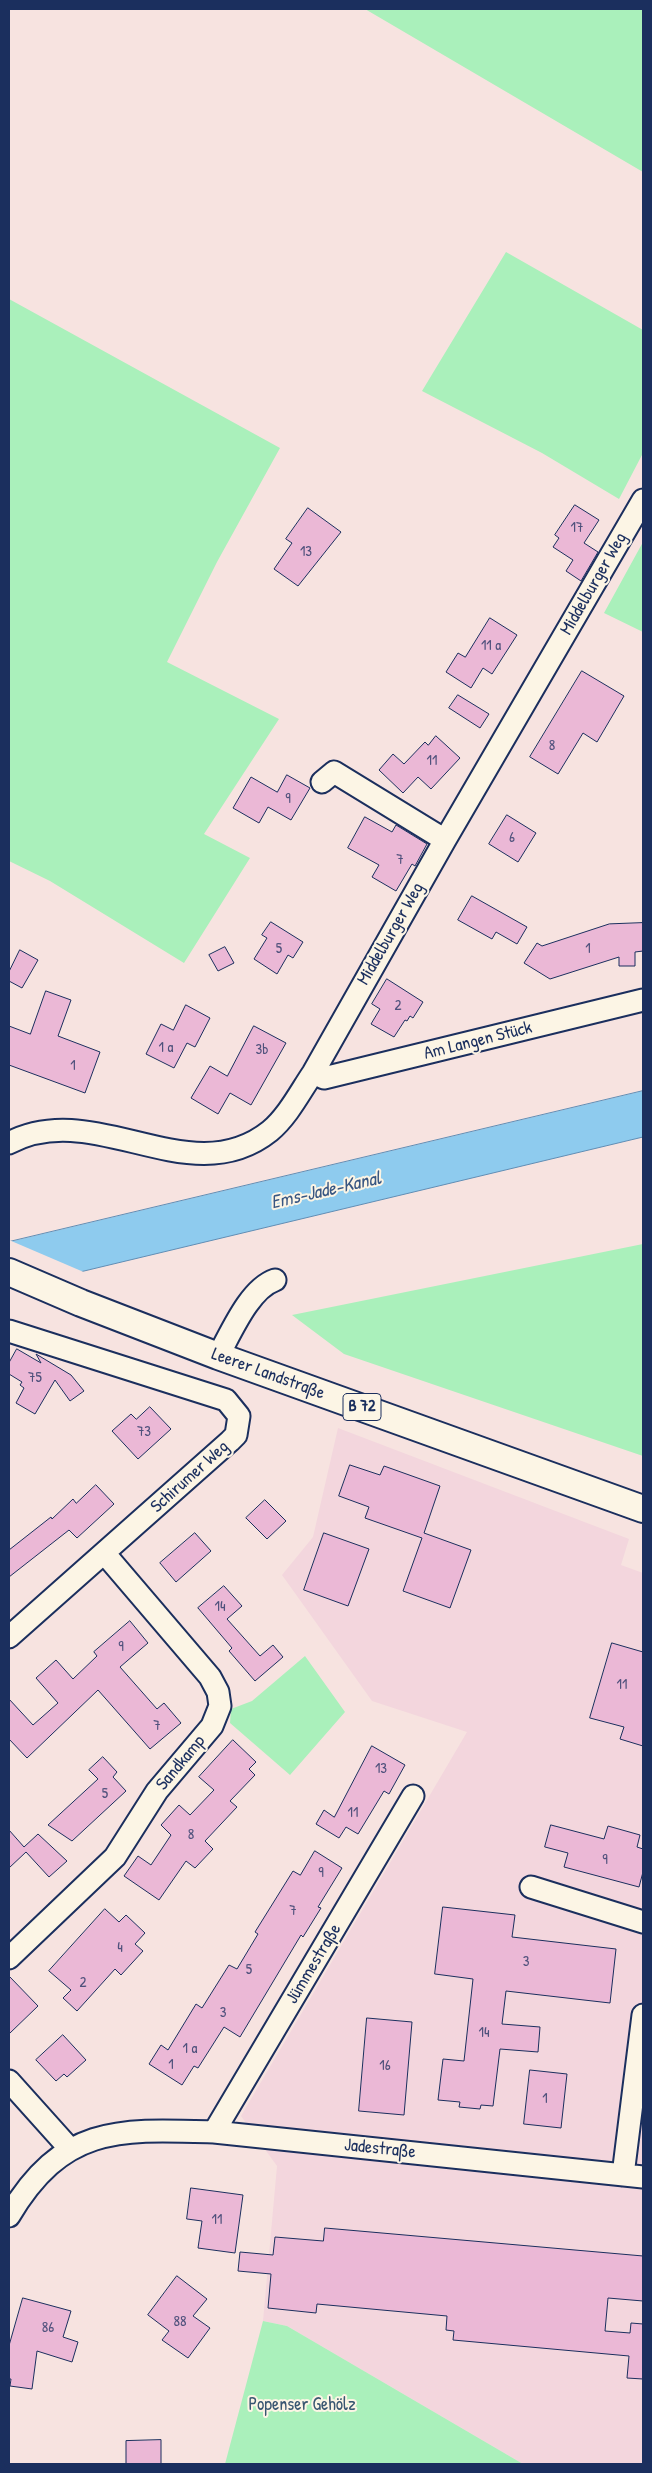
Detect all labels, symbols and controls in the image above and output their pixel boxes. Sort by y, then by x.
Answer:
house number: 17 [571,519,583,537]
street label: Middelburger Weg [556,529,632,639]
house number: 13 [300,543,312,561]
house number: 11 a [481,637,501,655]
house number: 8 [549,737,555,755]
house number: 11 [427,752,437,770]
house number: 9 [285,790,291,808]
house number: 6 [509,829,515,847]
house number: 7 [396,851,404,869]
street label: Middelburger Weg [353,879,429,989]
house number: 5 [276,940,282,958]
house number: 1 [585,940,591,958]
house number: 2 [394,997,402,1015]
street label: Am Langen Stück [422,1017,534,1065]
house number: 1 a [159,1039,173,1057]
house number: 3b [256,1041,268,1059]
house number: 1 [70,1057,76,1075]
water label: Ems-Jade-Kanal [269,1167,383,1215]
street label: Leerer Landstraße [208,1344,328,1404]
house number: 75 [28,1369,42,1387]
road number: B 72 [343,1394,381,1420]
house number: 73 [137,1423,151,1441]
street label: Schirumer Weg [146,1436,234,1518]
house number: 14 [214,1598,226,1616]
house number: 9 [118,1638,124,1656]
house number: 11 [617,1676,627,1694]
house number: 7 [153,1717,161,1735]
street label: Sandkamp [152,1731,210,1795]
house number: 13 [375,1760,387,1778]
house number: 5 [102,1785,108,1803]
house number: 11 [348,1804,358,1822]
house number: 8 [188,1826,194,1844]
house number: 9 [602,1851,608,1869]
house number: 9 [318,1864,324,1882]
house number: 7 [289,1902,297,1920]
street label: Jümmestraße [282,1920,346,2008]
house number: 4 [117,1939,123,1957]
house number: 3 [523,1953,529,1971]
house number: 5 [246,1961,252,1979]
house number: 2 [79,1974,87,1992]
house number: 3 [220,2004,226,2022]
house number: 14 [478,2024,490,2042]
house number: 1 a [183,2040,197,2058]
house number: 1 [168,2056,174,2074]
house number: 16 [379,2057,391,2075]
house number: 1 [542,2090,548,2108]
street label: Jadestraße [343,2135,417,2163]
house number: 11 [212,2211,222,2229]
house number: 88 [174,2313,186,2331]
house number: 86 [42,2319,54,2337]
park label: Popenser Gehölz [248,2394,356,2416]

